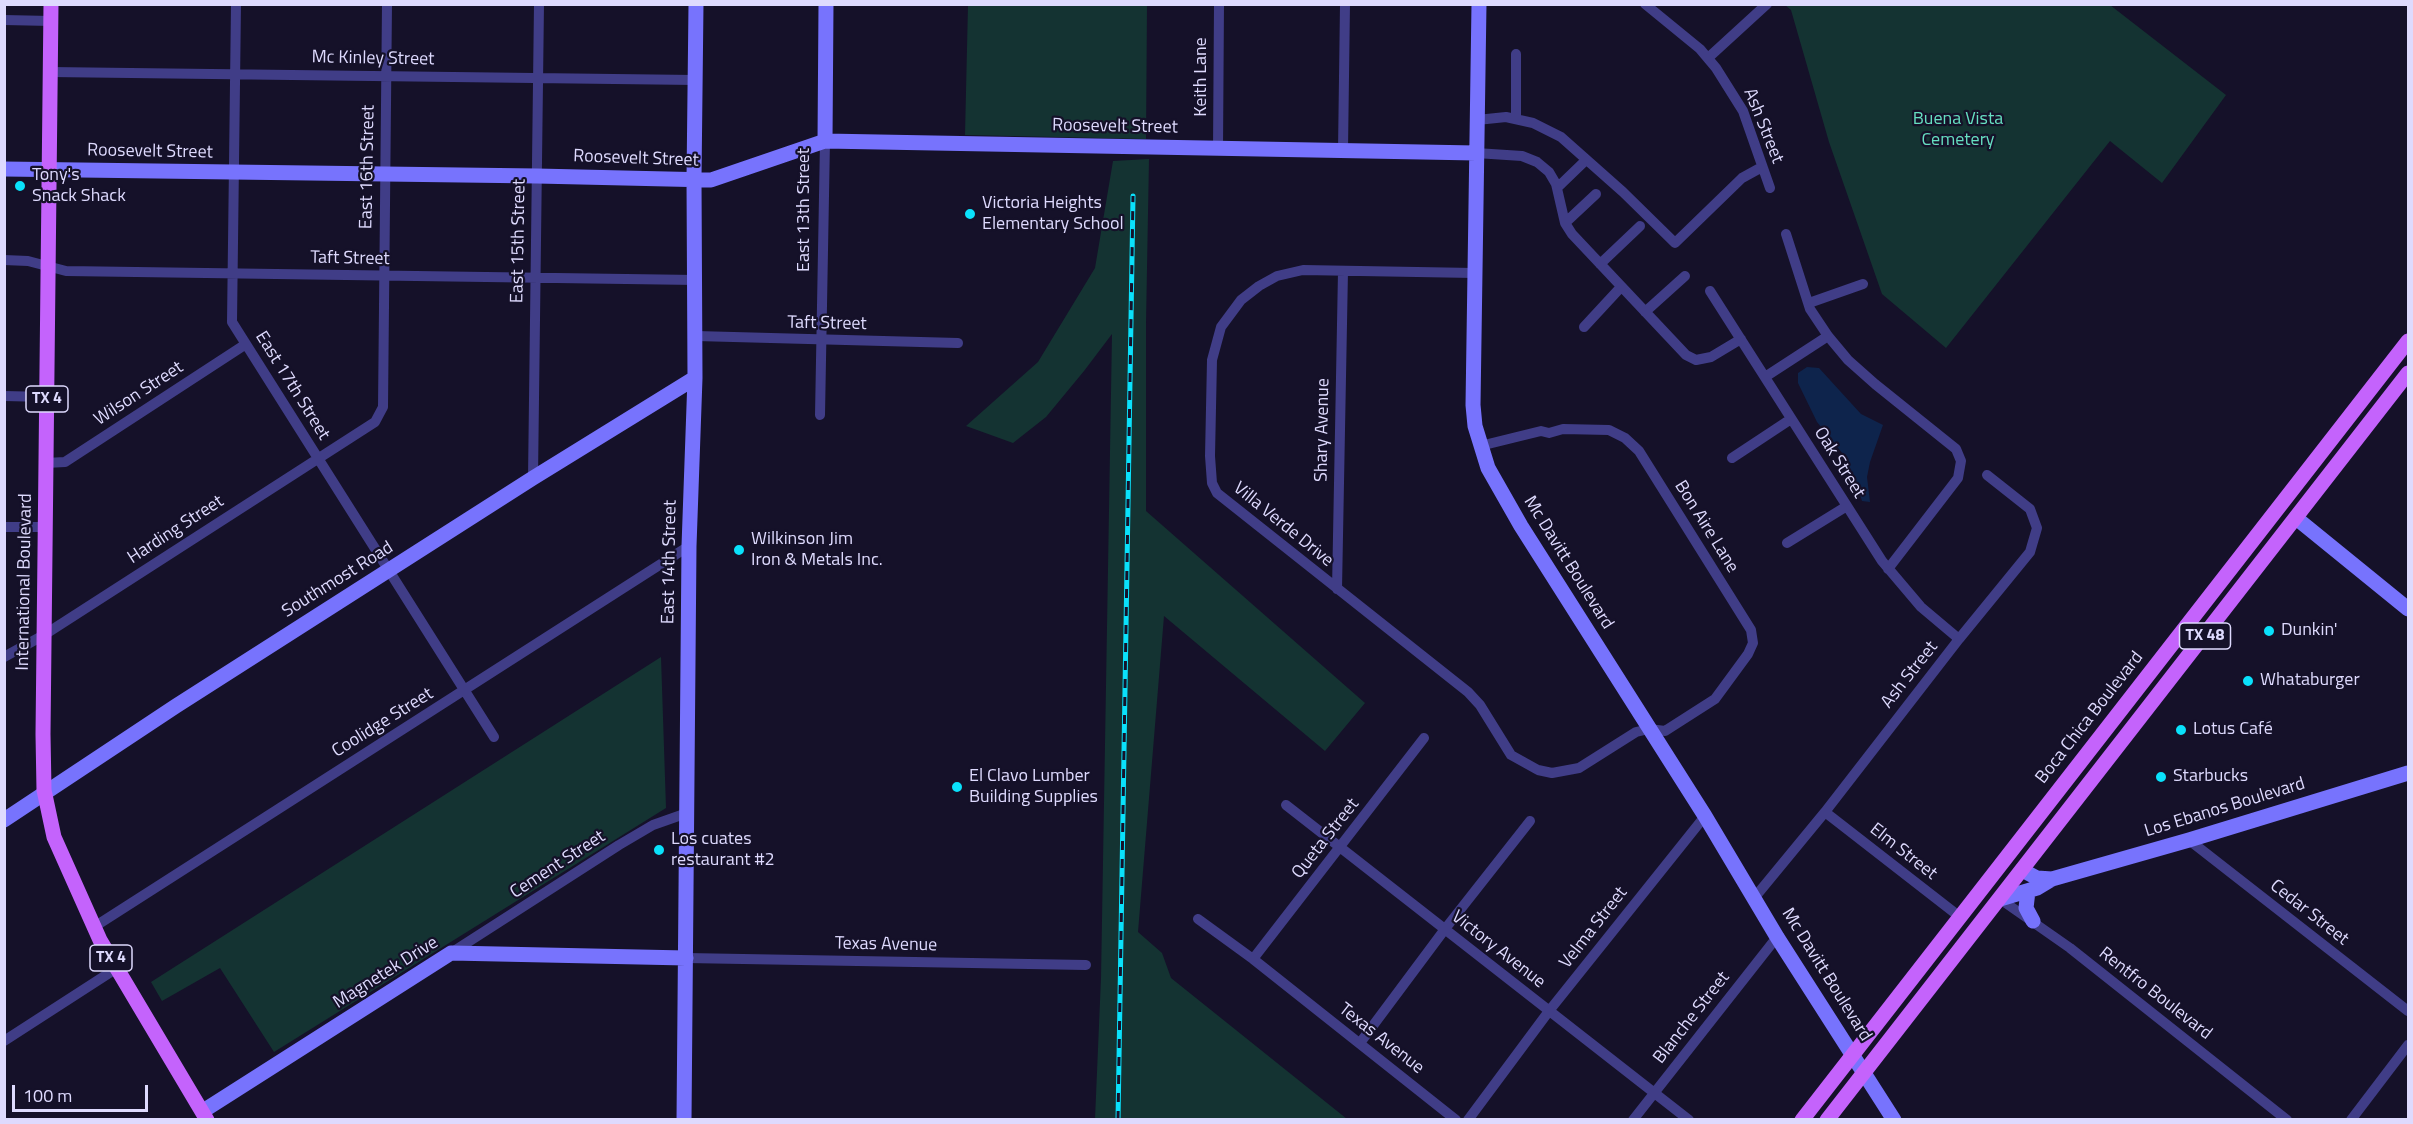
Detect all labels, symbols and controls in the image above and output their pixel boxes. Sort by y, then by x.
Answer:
street label: Keith Lane [1191,37,1213,117]
street label: Mc Kinley Street [311,47,435,71]
street label: Ash Street [1738,85,1788,167]
street label: East 16th Street [356,105,380,229]
park label: Buena Vista Cemetery [1913,109,2003,152]
street label: Roosevelt Street [1052,115,1178,139]
street label: Roosevelt Street [87,140,213,164]
street label: Roosevelt Street [573,146,699,172]
street label: East 13th Street [794,148,816,272]
place label: Tony's Snack Shack [32,165,126,207]
marker: Tony's Snack Shack [13,179,27,193]
street label: East 15th Street [507,179,531,303]
place label: Victoria Heights Elementary School [982,193,1124,236]
marker: Victoria Heights Elementary School [963,207,977,221]
street label: Taft Street [310,248,390,270]
street label: Taft Street [787,313,867,335]
street label: East 17th Street [250,328,334,444]
street label: Wilson Street [90,357,188,431]
street label: Shary Avenue [1311,378,1335,482]
road number: TX 4 [26,386,68,412]
street label: Oak Street [1809,423,1869,503]
street label: Bon Aire Lane [1669,477,1743,577]
street label: Villa Verde Drive [1229,478,1337,572]
street label: Harding Street [124,491,228,569]
street label: Mc Davitt Boulevard [1518,492,1618,634]
street label: International Boulevard [13,493,37,671]
street label: East 14th Street [658,500,682,624]
place label: Wilkinson Jim Iron & Metals Inc. [751,529,883,572]
street label: Southmost Road [278,537,398,623]
marker: Wilkinson Jim Iron & Metals Inc. [732,543,746,557]
place label: Dunkin' [2281,620,2338,642]
road number: TX 48 [2180,623,2230,649]
marker: Dunkin' [2262,624,2276,638]
street label: Ash Street [1877,637,1943,713]
street label: Boca Chica Boulevard [2032,648,2148,788]
place label: Whataburger [2260,670,2360,692]
marker: Whataburger [2241,674,2255,688]
street label: Coolidge Street [329,683,437,763]
place label: Lotus Café [2193,719,2273,741]
marker: Lotus Café [2174,723,2188,737]
place label: El Clavo Lumber Building Supplies [969,766,1098,808]
place label: Starbucks [2173,766,2248,788]
marker: Starbucks [2154,770,2168,784]
street label: Los Ebanos Boulevard [2142,773,2308,843]
marker: El Clavo Lumber Building Supplies [950,780,964,794]
street label: Queta Street [1288,794,1364,884]
street label: Elm Street [1865,819,1941,885]
street label: Cement Street [506,826,610,904]
place label: Los cuates restaurant #2 [671,829,775,872]
marker: Los cuates restaurant #2 [652,843,666,857]
street label: Cedar Street [2265,876,2353,950]
street label: Velma Street [1555,883,1633,973]
street label: Mc Davitt Boulevard [1776,904,1876,1046]
street label: Victory Avenue [1447,907,1549,993]
street label: Magnetek Drive [330,932,442,1014]
street label: Texas Avenue [835,933,937,957]
street label: Rentfro Boulevard [2094,943,2216,1045]
road number: TX 4 [90,945,132,971]
street label: Blanche Street [1649,968,1735,1068]
street label: Texas Avenue [1334,999,1428,1079]
scale bar [15,1073,152,1111]
text: 100 m [23,1082,72,1109]

